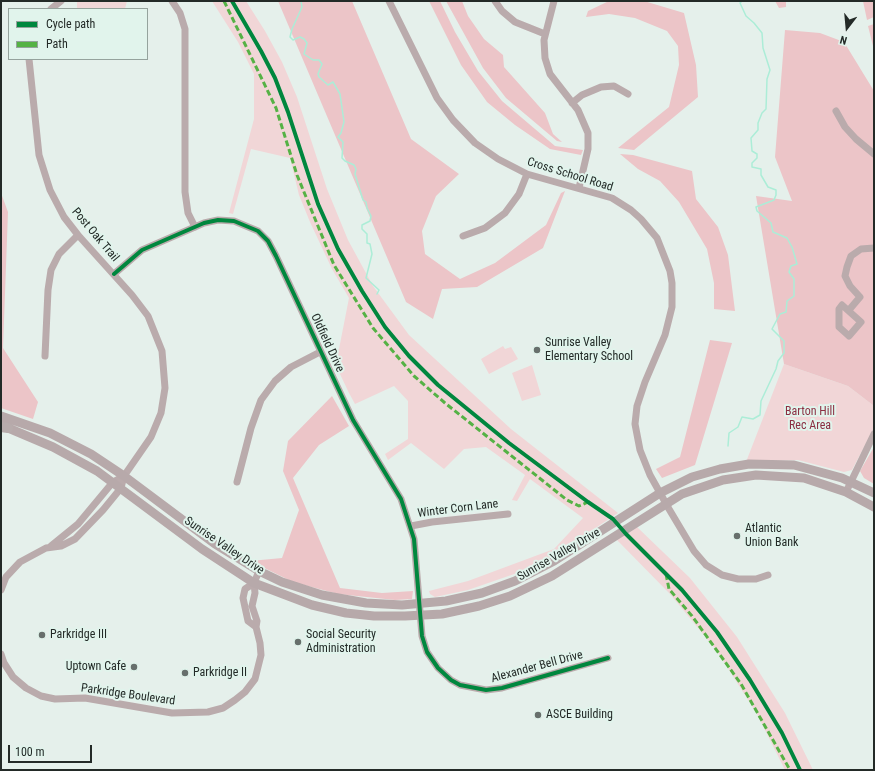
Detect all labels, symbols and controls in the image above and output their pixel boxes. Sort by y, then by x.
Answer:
legend [8,8,148,60]
north arrow [827,8,867,48]
text: Cycle path [46,17,95,31]
text: N [839,33,849,47]
text: Path [46,37,68,51]
street label: Cross School Road [525,155,615,195]
street label: Post Oak Trail [68,205,122,265]
street label: Oldfield Drive [307,311,347,375]
place label: Sunrise Valley Elementary School [545,336,633,364]
marker: Sunrise Valley Elementary School [532,345,542,355]
park label: Barton Hill Rec Area [785,405,835,433]
street label: Winter Corn Lane [417,497,499,521]
street label: Sunrise Valley Drive [181,514,267,578]
place label: Atlantic Union Bank [745,522,798,550]
street label: Sunrise Valley Drive [515,526,603,584]
marker: Atlantic Union Bank [732,531,742,541]
place label: Parkridge III [50,628,107,642]
place label: Social Security Administration [306,628,376,656]
marker: Parkridge III [37,630,47,640]
marker: Social Security Administration [293,637,303,647]
street label: Alexander Bell Drive [489,648,585,686]
place label: Uptown Cafe [66,660,126,674]
marker: Uptown Cafe [129,662,139,672]
place label: Parkridge II [193,666,247,680]
marker: Parkridge II [180,668,190,678]
street label: Parkridge Boulevard [80,681,176,709]
place label: ASCE Building [546,708,613,722]
marker: ASCE Building [533,710,543,720]
scale bar [10,737,94,763]
text: 100 m [15,745,45,759]

